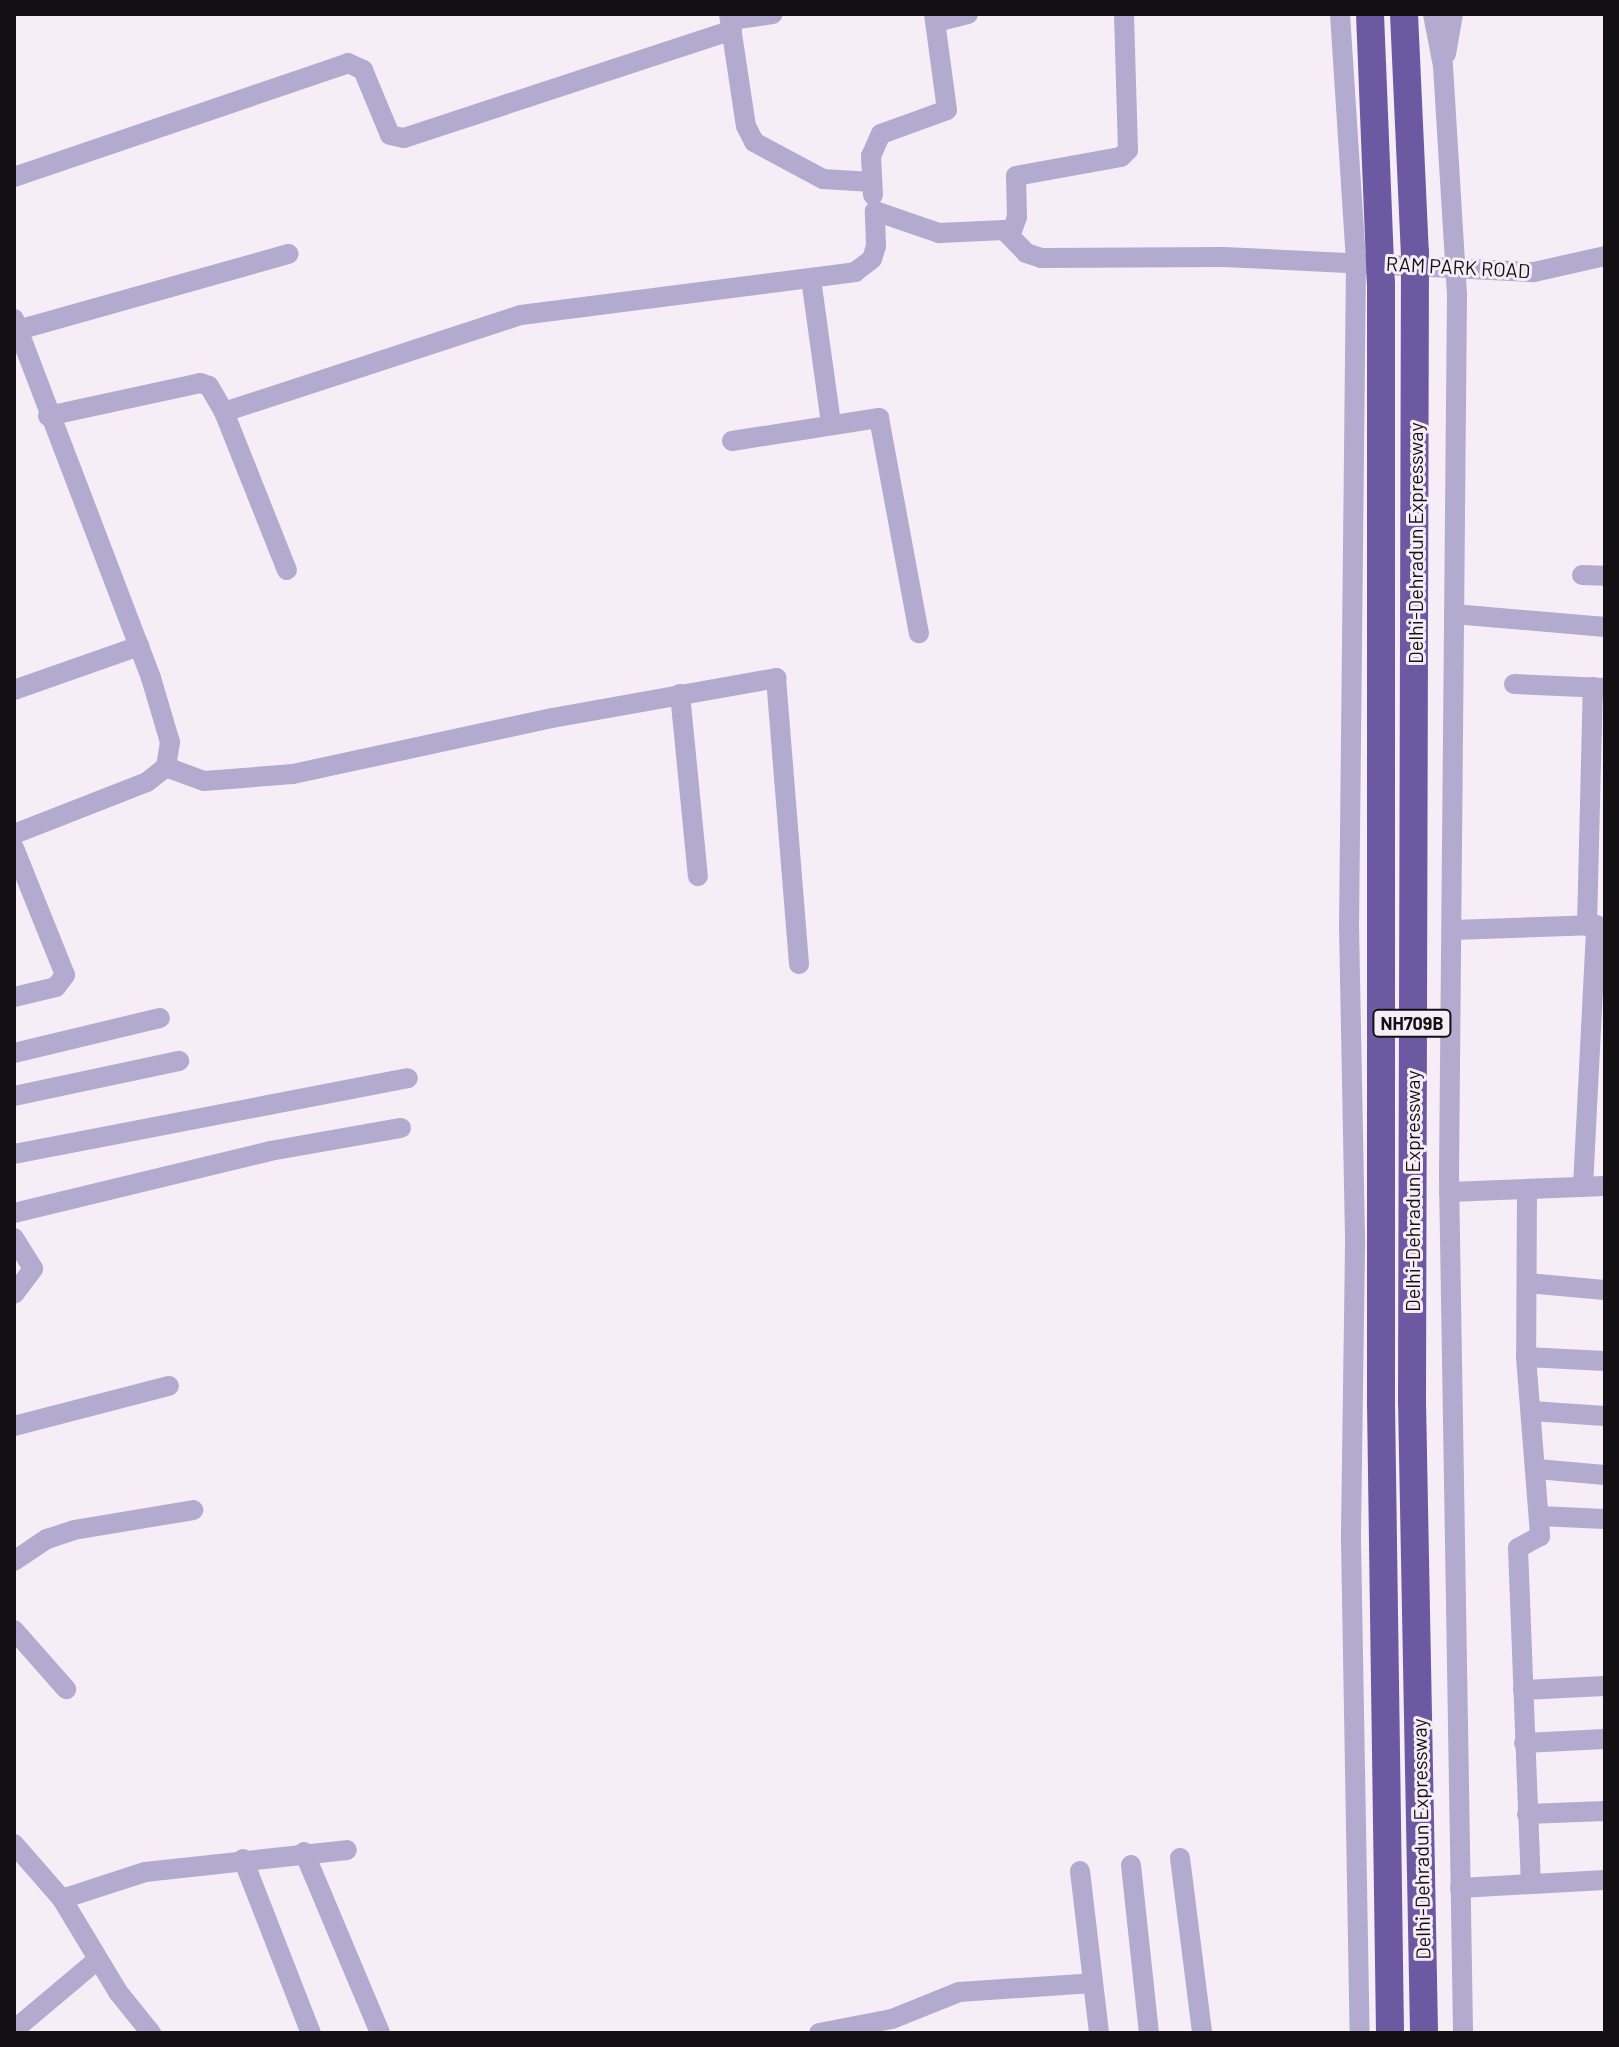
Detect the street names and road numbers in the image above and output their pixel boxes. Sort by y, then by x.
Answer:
street label: RAM PARK ROAD [1385,251,1531,283]
street label: Delhi-Dehradun Expressway [1403,422,1427,664]
road number: NH709B [1372,1009,1452,1037]
street label: Delhi-Dehradun Expressway [1400,1070,1424,1312]
street label: Delhi-Dehradun Expressway [1407,1718,1435,1960]

